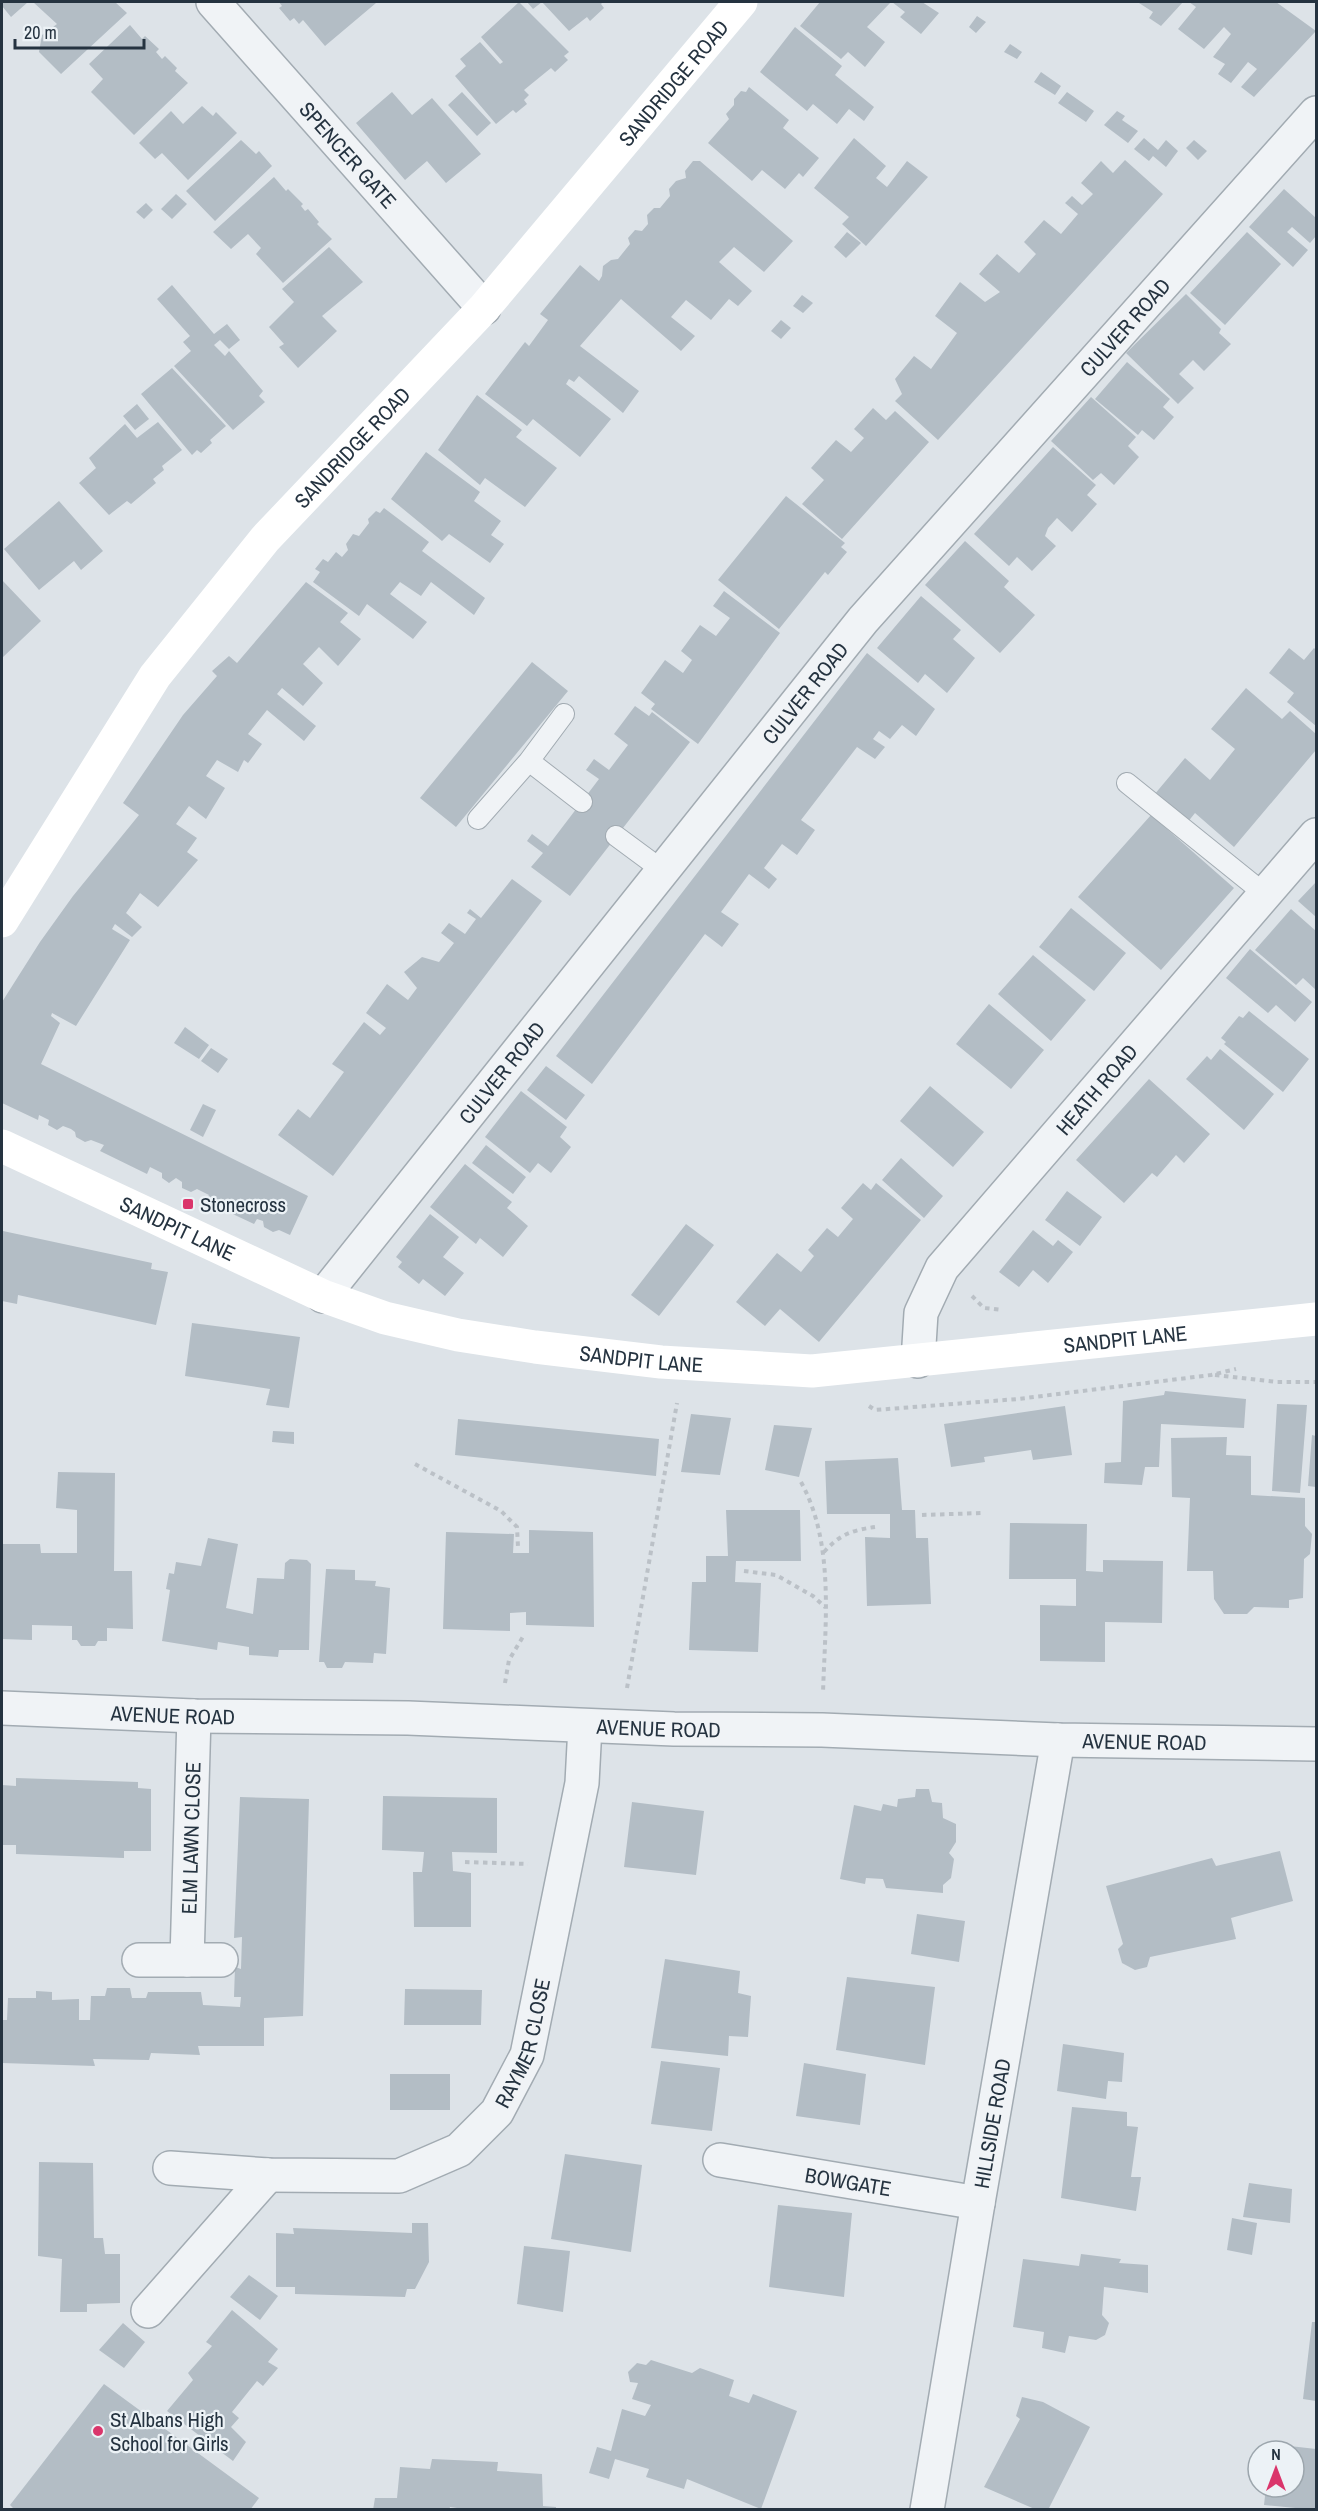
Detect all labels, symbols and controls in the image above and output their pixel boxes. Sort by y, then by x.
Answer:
scale bar [15,12,144,50]
street label: SANDRIDGE ROAD [612,13,735,152]
text: 20 m [24,20,57,45]
street label: SPENCER GATE [293,95,403,214]
street label: CULVER ROAD [1073,271,1177,383]
street label: SANDRIDGE ROAD [287,380,417,514]
street label: CULVER ROAD [755,636,855,750]
street label: CULVER ROAD [452,1015,551,1130]
street label: HEATH ROAD [1049,1037,1144,1141]
street label: SANDPIT LANE [115,1189,240,1268]
place label: Stonecross [200,1190,286,1219]
marker: Stonecross [181,1197,195,1211]
street label: SANDPIT LANE [1062,1318,1188,1359]
street label: SANDPIT LANE [578,1338,704,1379]
street label: AVENUE ROAD [109,1698,235,1731]
street label: AVENUE ROAD [595,1711,721,1744]
street label: AVENUE ROAD [1081,1726,1207,1757]
street label: ELM LAWN CLOSE [174,1761,207,1915]
street label: RAYMER CLOSE [487,1976,557,2113]
street label: HILLSIDE ROAD [966,2056,1017,2190]
street label: BOWGATE [803,2160,893,2203]
place label: St Albans High School for Girls [110,2405,229,2458]
marker: St Albans High School for Girls [91,2424,105,2438]
north arrow [1246,2439,1306,2499]
text: N [1271,2443,1281,2465]

